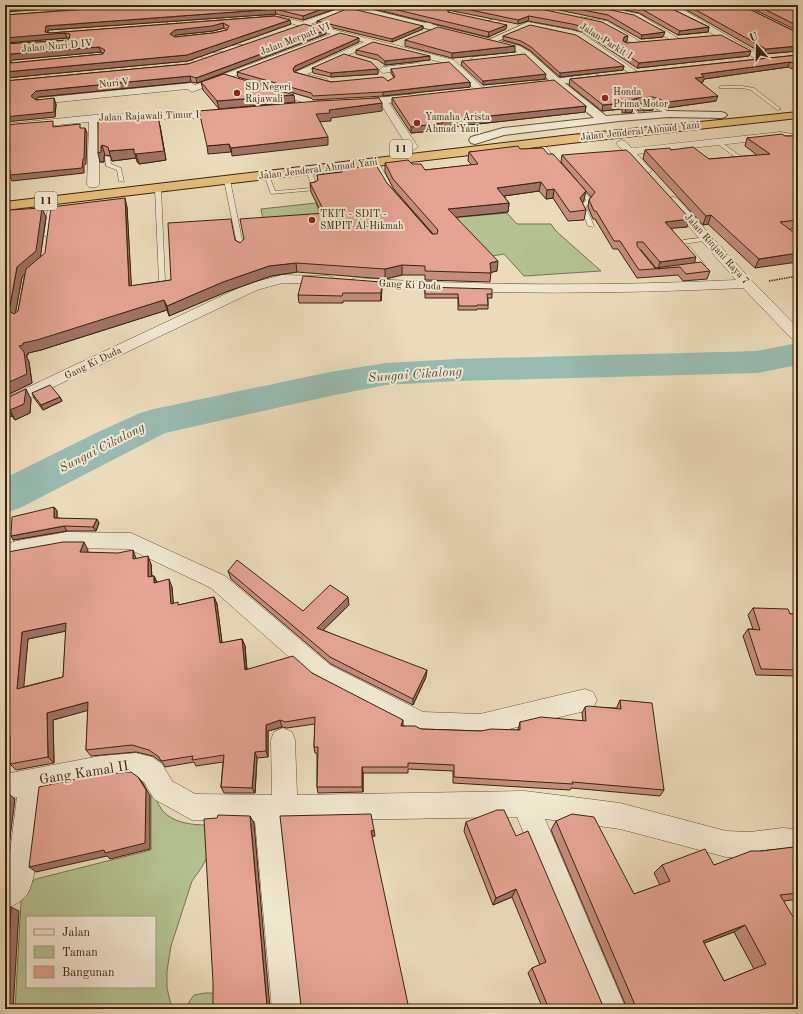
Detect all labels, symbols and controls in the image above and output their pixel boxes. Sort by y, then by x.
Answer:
street label: Jalan Merpati VI [259,21,331,57]
street label: Jalan Parkit I [578,21,634,61]
north arrow [737,26,777,66]
text: U [748,31,760,45]
street label: Jalan Nuri D IV [21,38,93,54]
street label: Nuri V [98,76,130,90]
place label: SD Negeri Rajawali [245,82,291,104]
place label: Honda Prima Motor [613,87,668,109]
marker: SD Negeri Rajawali [232,88,242,98]
marker: Honda Prima Motor [600,93,610,103]
street label: Jalan Rajawali Timur I [98,109,200,123]
place label: Yamaha Arista Ahmad Yani [425,112,490,134]
marker: Yamaha Arista Ahmad Yani [412,118,422,128]
street label: Jalan Jenderal Ahmad Yani [580,120,700,142]
road number: 11 [390,140,412,158]
street label: Jalan Jenderal Ahmad Yani [258,157,378,181]
road number: 11 [35,192,57,210]
place label: TKIT - SDIT - SMPIT Al-Hikmah [320,209,404,231]
street label: Jalan Rinjani Raya 7 [683,212,751,286]
marker: TKIT - SDIT - SMPIT Al-Hikmah [307,215,317,225]
street label: Gang Ki Duda [379,278,441,292]
street label: Gang Ki Duda [63,345,123,381]
water label: Sungai Cikalong [368,365,462,385]
water label: Sungai Cikalong [57,421,147,475]
street label: Gang Kamal II [38,759,130,787]
legend [26,916,156,988]
text: Jalan [62,927,91,939]
text: Taman [62,947,98,959]
text: Bangunan [62,967,115,979]

